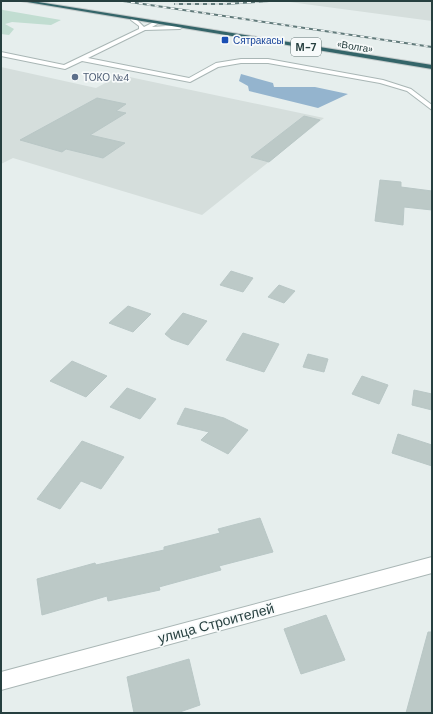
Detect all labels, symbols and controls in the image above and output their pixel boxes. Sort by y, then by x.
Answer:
place label: Сятракасы [233,34,284,47]
marker: Сятракасы [220,35,230,45]
street label: «Волга» [336,37,374,56]
road number: М-7 [291,38,321,56]
place label: ТОКО №4 [83,71,129,84]
marker: ТОКО №4 [70,72,80,82]
street label: улица Строителей [156,599,276,647]

